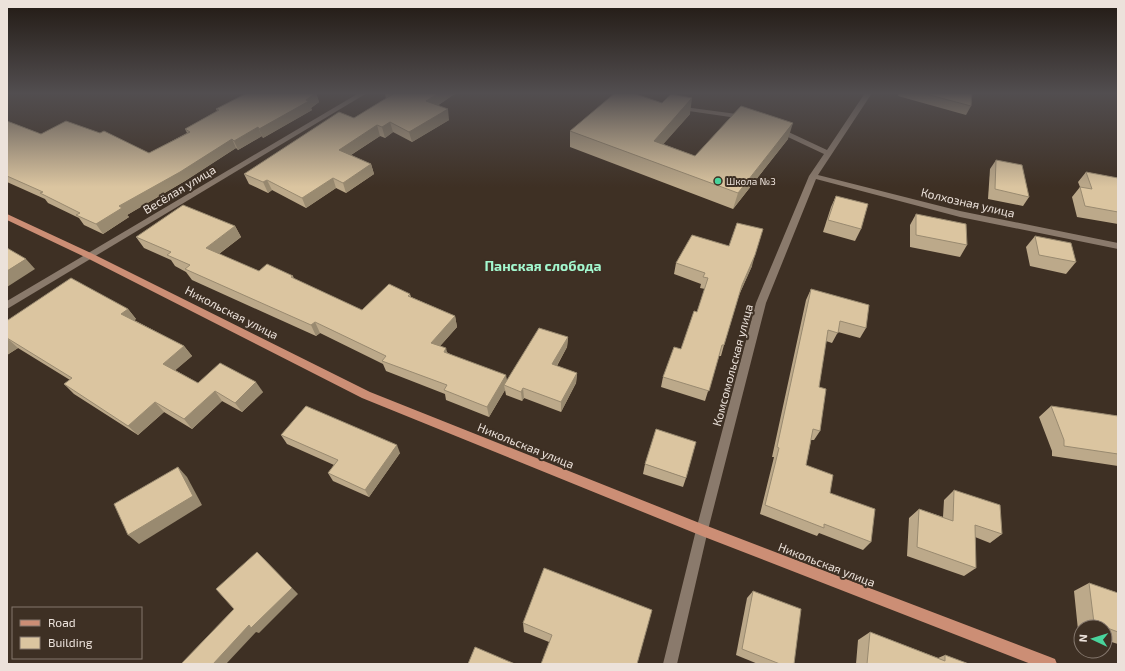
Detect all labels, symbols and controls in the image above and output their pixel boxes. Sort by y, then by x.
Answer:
street label: Весёлая улица [140,162,218,217]
place label: Школа №3 [726,175,776,187]
marker: Школа №3 [713,176,723,186]
street label: Колхозная улица [919,184,1016,221]
district label: Панская слобода [484,257,602,274]
street label: Никольская улица [183,282,281,342]
street label: Комсомольская улица [709,302,756,428]
street label: Никольская улица [475,419,576,472]
street label: Никольская улица [776,539,878,590]
legend [12,607,142,659]
text: Road [48,615,76,629]
north arrow [1073,619,1113,659]
text: N [1076,634,1089,643]
text: Building [48,635,93,649]

